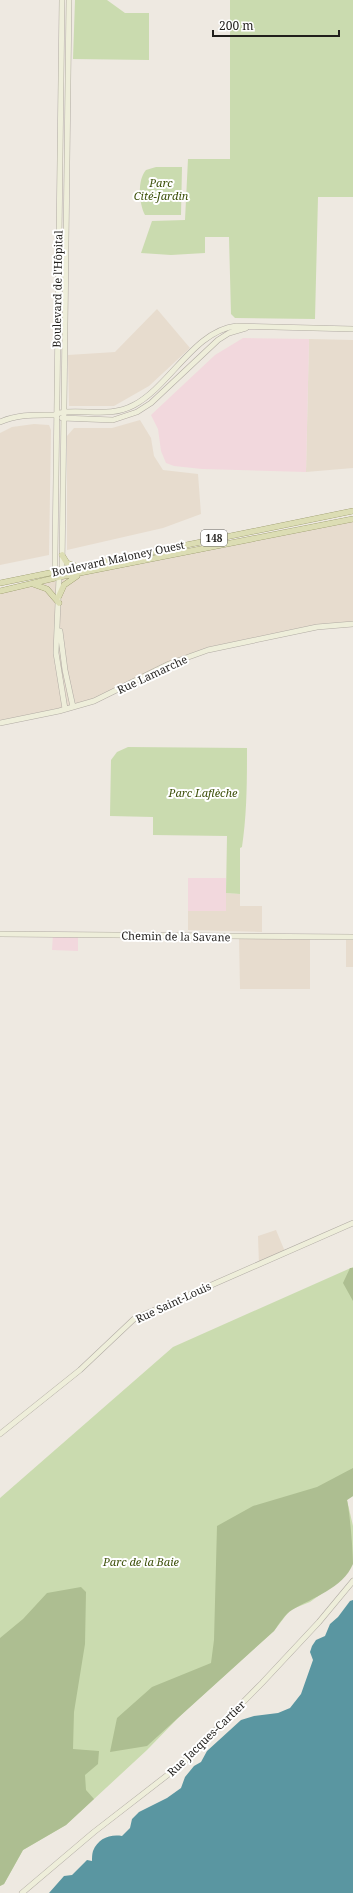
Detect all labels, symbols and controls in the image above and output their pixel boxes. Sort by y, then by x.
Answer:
scale bar [213,12,339,38]
text: 200 m [219,17,254,34]
park label: Parc Cité-Jardin [134,175,189,203]
street label: Boulevard de l'Hôpital [48,230,66,348]
road number: 148 [201,530,227,546]
street label: Boulevard Maloney Ouest [50,537,186,579]
street label: Rue Lamarche [114,651,190,697]
park label: Parc Laflèche [168,785,238,800]
street label: Chemin de la Savane [121,928,231,944]
street label: Rue Saint-Louis [133,1278,213,1326]
park label: Parc de la Baie [102,1554,180,1569]
street label: Rue Jacques-Cartier [164,1696,249,1779]

